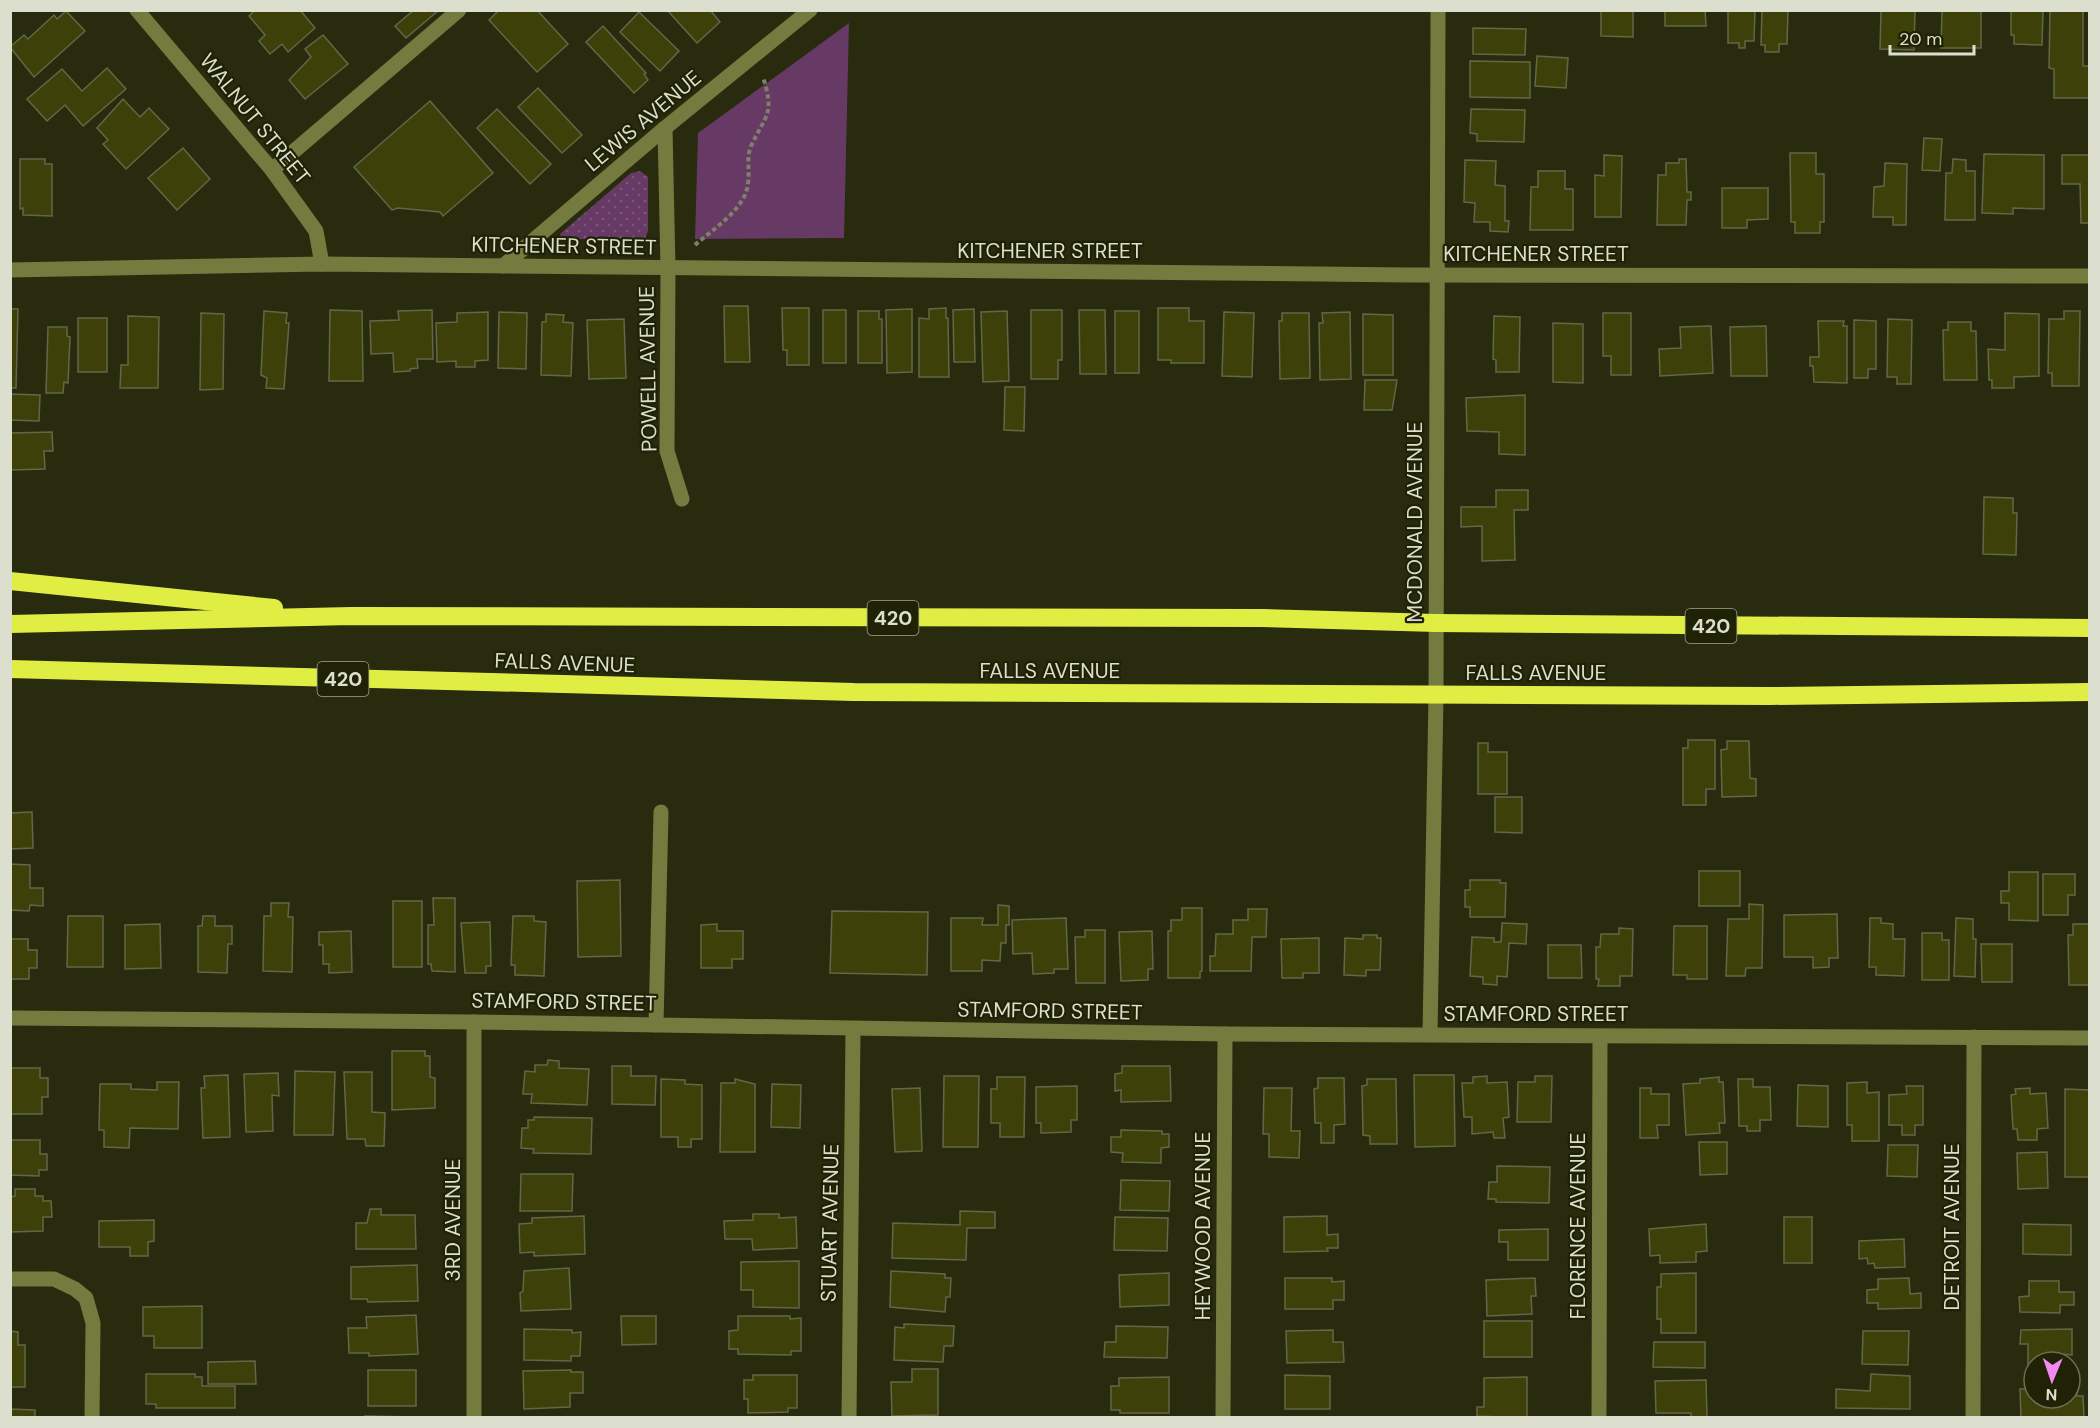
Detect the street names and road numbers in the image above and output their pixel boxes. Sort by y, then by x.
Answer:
street label: WALNUT STREET [193,48,317,191]
street label: LEWIS AVENUE [579,64,707,178]
street label: KITCHENER STREET [471,230,657,262]
street label: KITCHENER STREET [957,237,1143,265]
street label: KITCHENER STREET [1443,240,1629,268]
street label: POWELL AVENUE [633,286,663,452]
street label: MCDONALD AVENUE [1401,422,1429,622]
road number: 420 [868,601,918,635]
road number: 420 [1686,609,1736,643]
street label: FALLS AVENUE [494,647,636,679]
street label: FALLS AVENUE [980,657,1120,685]
street label: FALLS AVENUE [1466,659,1606,687]
road number: 420 [318,662,368,696]
street label: STAMFORD STREET [471,986,657,1018]
street label: STAMFORD STREET [957,995,1143,1027]
street label: STAMFORD STREET [1443,1000,1629,1028]
street label: HEYWOOD AVENUE [1189,1132,1217,1320]
street label: FLORENCE AVENUE [1564,1133,1592,1319]
street label: DETROIT AVENUE [1938,1143,1966,1311]
street label: STUART AVENUE [815,1144,845,1302]
street label: 3RD AVENUE [439,1159,467,1281]

